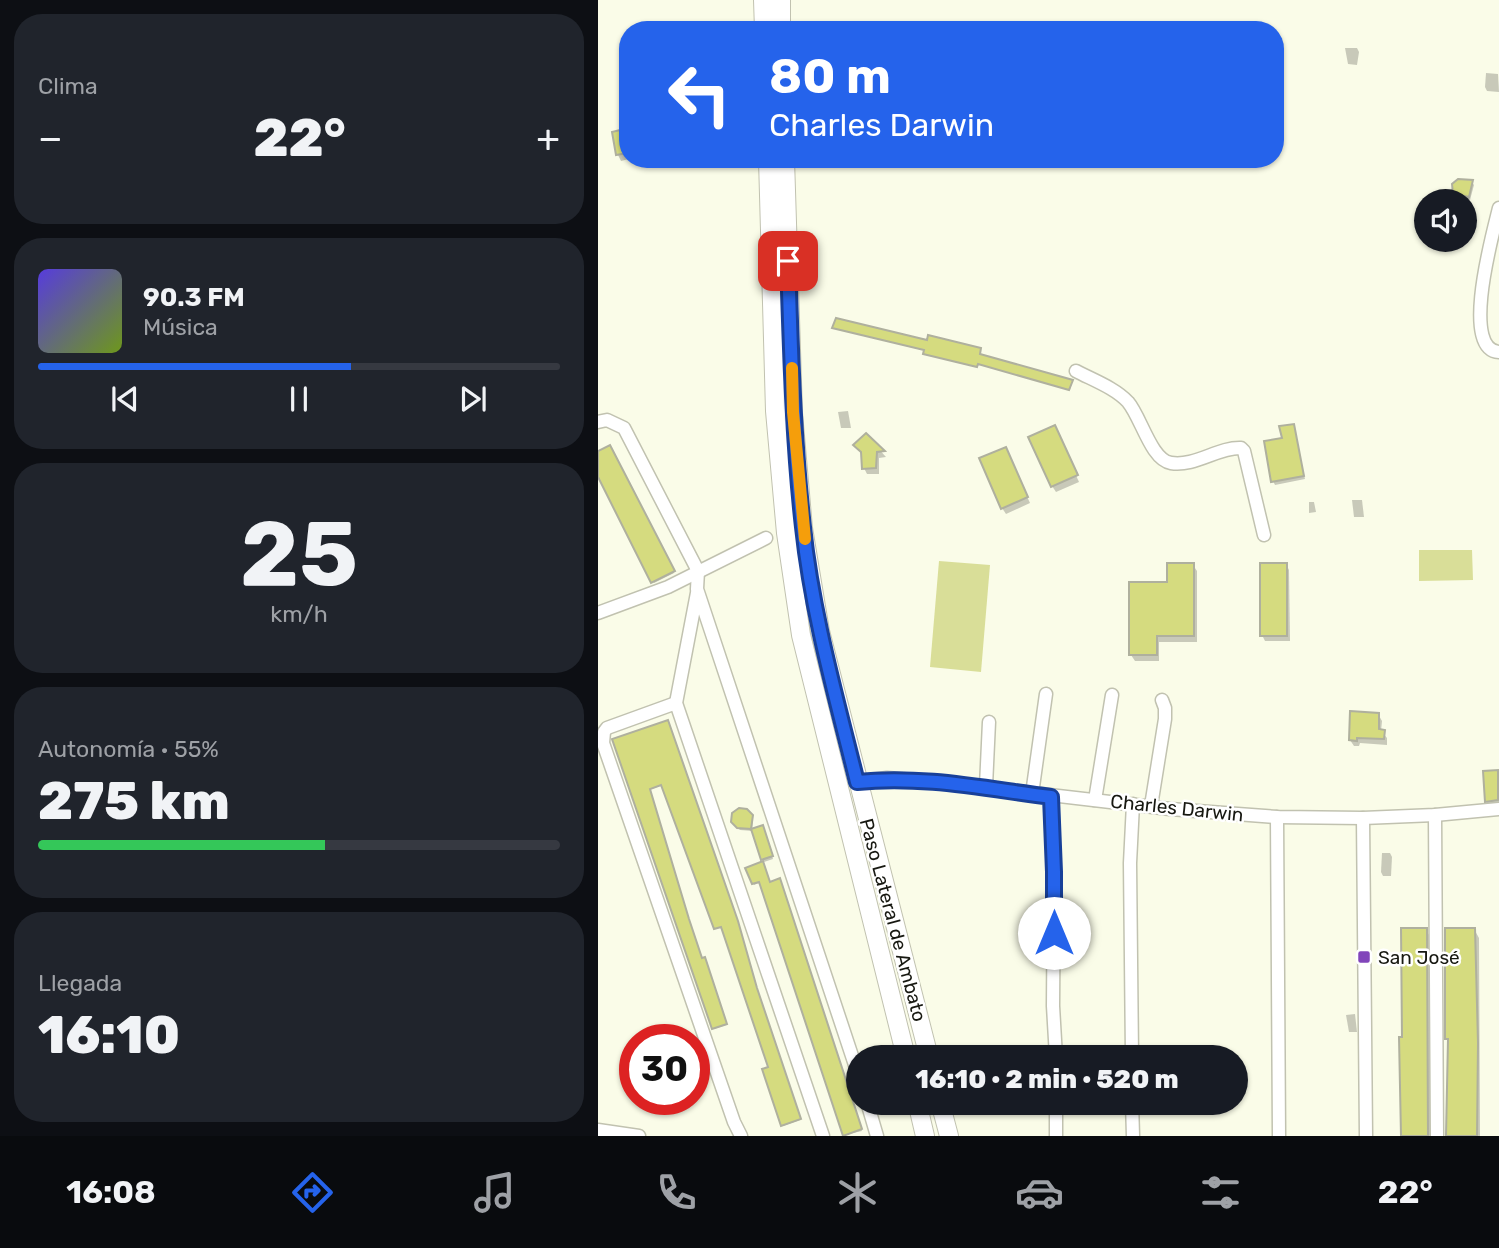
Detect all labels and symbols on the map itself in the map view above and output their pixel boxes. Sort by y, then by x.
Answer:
pin [758,231,818,291]
street label: Charles Darwin [1109,790,1245,826]
street label: Paso Lateral de Ambato [855,816,931,1024]
position arrow [1017,896,1091,970]
place label: San José [1378,946,1460,969]
marker: San José [1356,949,1372,965]
speed limit sign: 30 [619,1024,710,1115]

